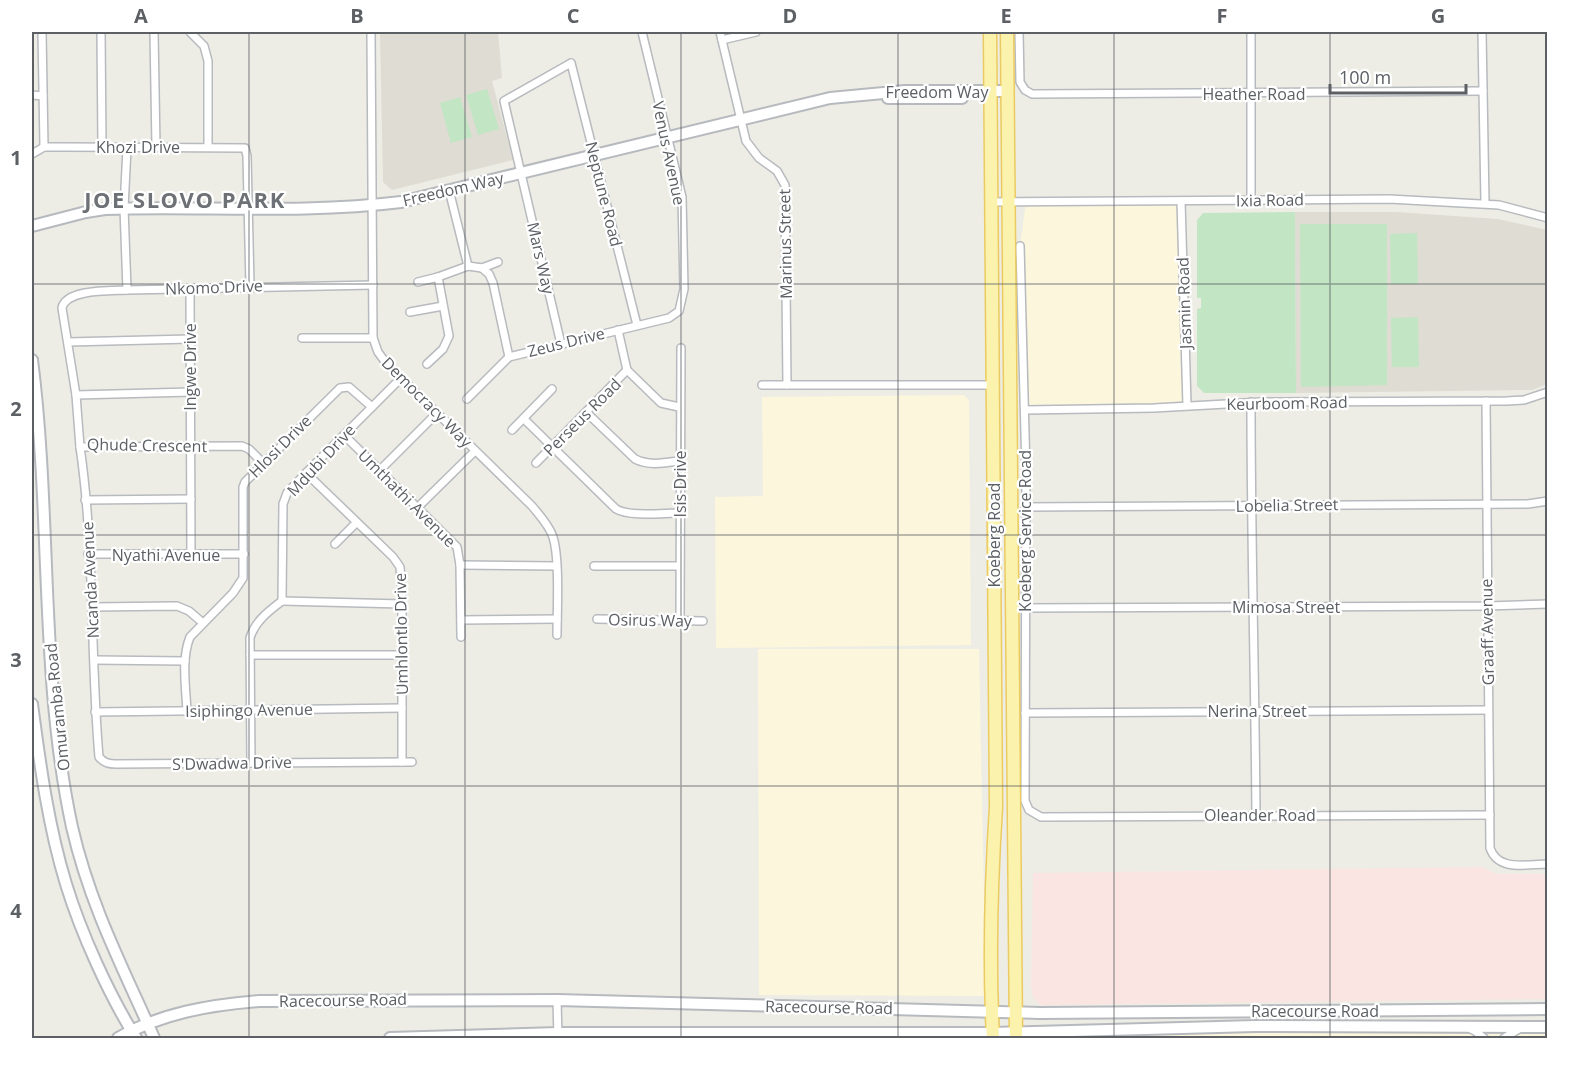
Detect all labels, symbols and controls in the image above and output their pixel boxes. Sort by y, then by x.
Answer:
text: A [134,2,148,29]
text: B [350,2,364,29]
text: C [567,2,580,29]
text: D [783,2,797,29]
text: E [1000,2,1012,29]
text: F [1217,2,1227,29]
text: G [1431,2,1445,29]
scale bar [1330,57,1466,95]
text: 100 m [1339,65,1391,89]
street label: Freedom Way [886,81,989,103]
street label: Heather Road [1202,83,1306,105]
street label: Venus Avenue [647,99,691,207]
street label: Khozi Drive [96,136,180,158]
street label: Neptune Road [580,139,628,249]
text: 1 [10,144,22,171]
street label: Freedom Way [400,166,507,211]
district label: JOE SLOVO PARK [82,184,286,214]
street label: Ixia Road [1236,188,1304,212]
street label: Marinus Street [773,189,797,299]
street label: Mars Way [522,220,560,297]
street label: Jasmin Road [1171,257,1197,351]
street label: Nkomo Drive [165,274,263,300]
street label: Zeus Drive [525,322,607,362]
street label: Ingwe Drive [179,323,201,411]
street label: Democracy Way [377,352,478,453]
street label: Perseus Road [538,373,626,461]
street label: Keurboom Road [1226,391,1348,415]
text: 2 [10,395,22,422]
street label: Hlosi Drive [244,410,316,482]
street label: Mdubi Drive [282,419,360,501]
street label: Qhude Crescent [87,433,208,457]
street label: Umthathi Avenue [353,444,461,552]
street label: Isis Drive [669,450,691,518]
street label: Koeberg Service Road [1014,450,1036,612]
street label: Koeberg Road [983,483,1005,587]
street label: Lobelia Street [1236,493,1339,517]
street label: Ncanda Avenue [76,521,104,639]
street label: Nyathi Avenue [112,544,220,566]
street label: Umhlontlo Drive [389,573,413,695]
street label: Graaff Avenue [1475,579,1499,685]
street label: Mimosa Street [1232,596,1340,618]
street label: Osirus Way [608,608,693,632]
street label: Omuramba Road [39,642,75,772]
text: 3 [10,646,22,673]
street label: Isiphingo Avenue [185,698,313,722]
street label: Nerina Street [1207,700,1307,722]
street label: S'Dwadwa Drive [172,751,292,775]
street label: Oleander Road [1204,804,1316,826]
text: 4 [10,897,22,924]
street label: Racecourse Road [279,988,407,1012]
street label: Racecourse Road [765,995,893,1019]
street label: Racecourse Road [1251,1000,1379,1022]

